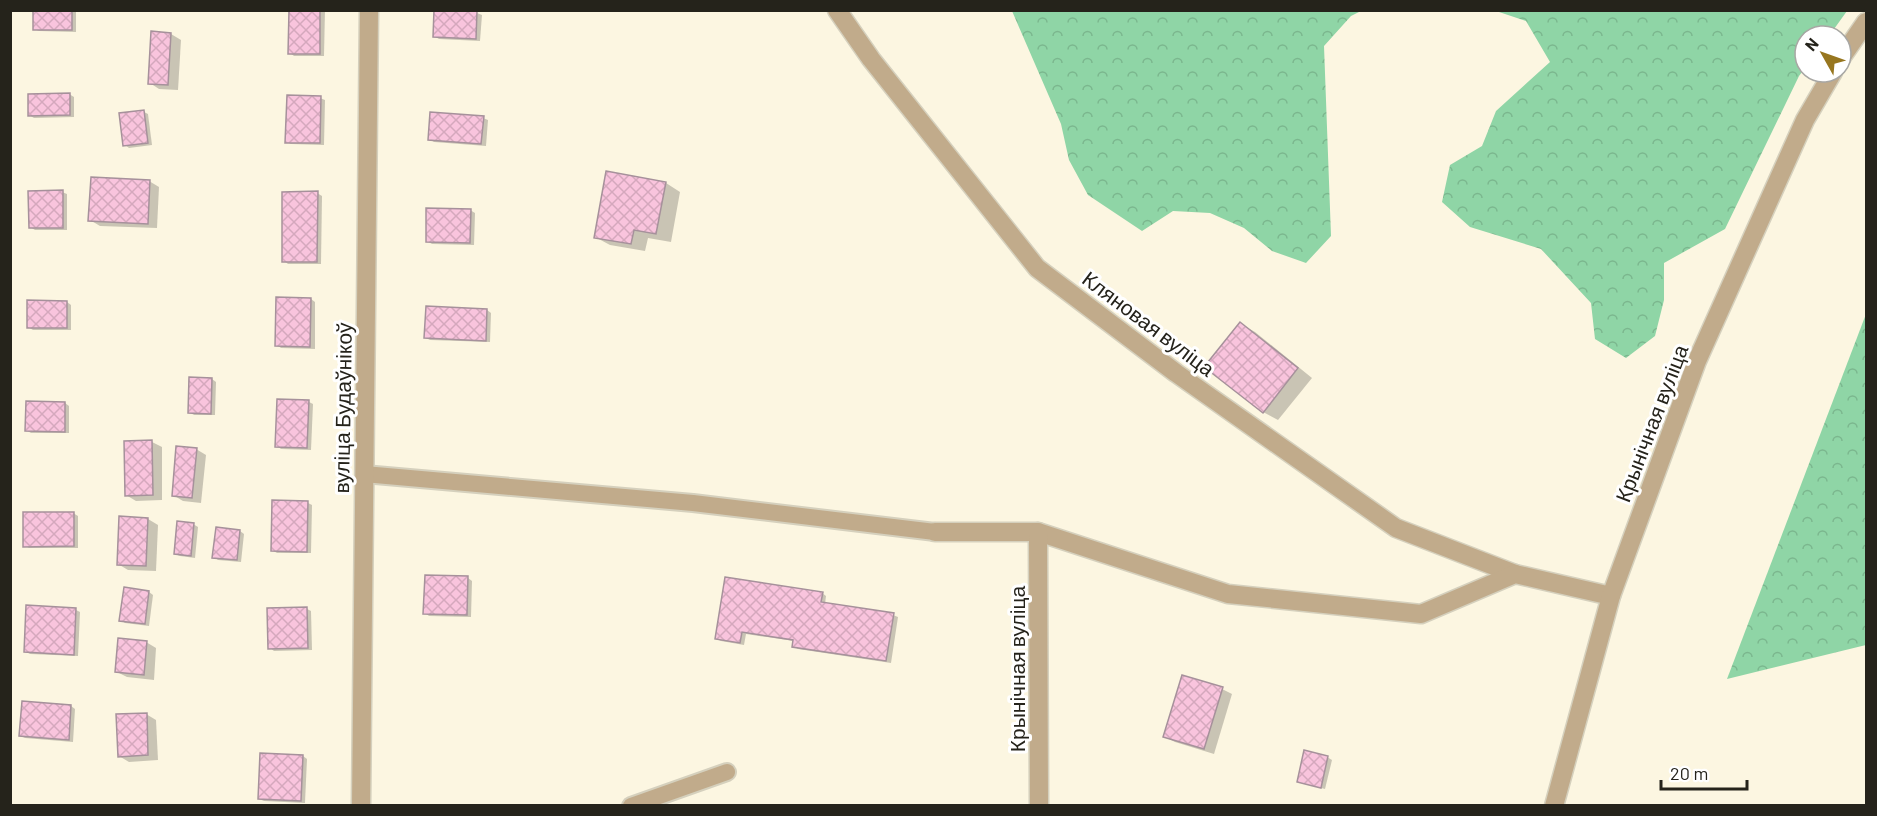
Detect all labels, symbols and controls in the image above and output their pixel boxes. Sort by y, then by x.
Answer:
north arrow [1793,24,1853,84]
text: N [1800,34,1822,54]
street label: Кляновая вуліца [1078,265,1220,381]
street label: вуліца Будаўнікоў [328,322,356,494]
street label: Крынічная вуліца [1610,341,1693,505]
street label: Крынічная вуліца [1004,585,1029,752]
scale bar [1661,753,1746,791]
text: 20 m [1670,762,1708,784]

